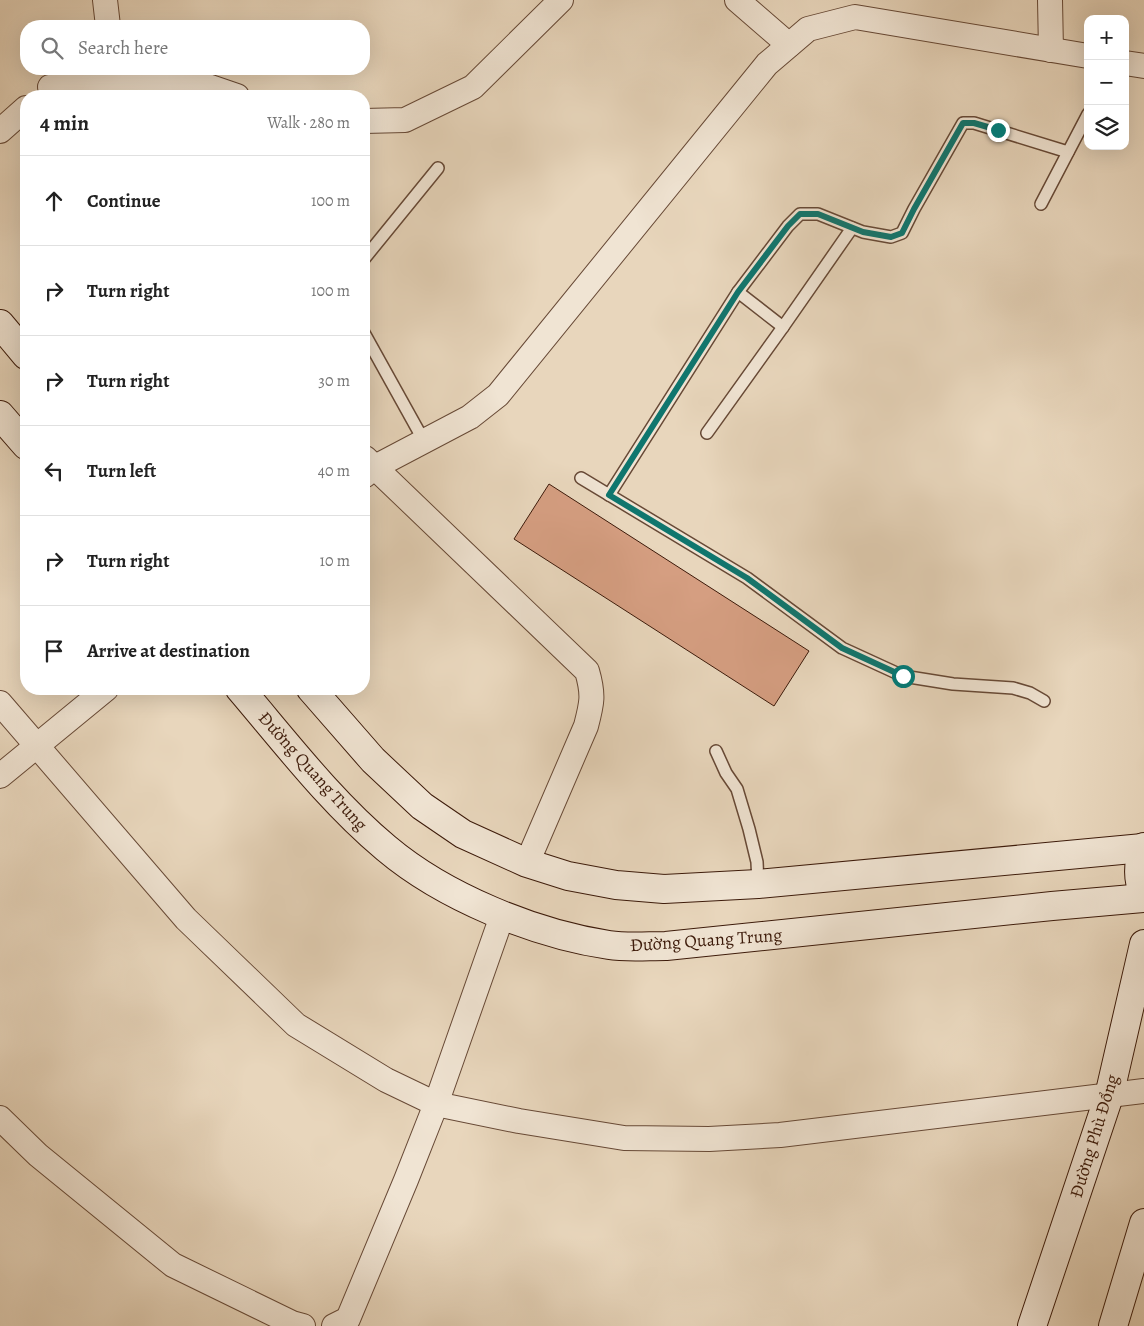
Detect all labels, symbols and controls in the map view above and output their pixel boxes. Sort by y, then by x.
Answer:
map controls [1084,15,1129,150]
button: + [1084,15,1129,60]
search box [20,20,370,75]
icon: search [38,34,66,62]
text: Search here [78,35,168,61]
button: − [1084,60,1129,105]
button: layers [1084,105,1129,150]
text: 4 min [40,109,89,137]
text: Walk · 280 m [267,112,350,134]
route end [987,119,1010,142]
icon: ahead [40,187,68,215]
text: Continue [87,188,161,214]
text: 100 m [311,190,350,212]
icon: right [40,277,68,305]
text: Turn right [87,278,169,304]
text: 100 m [311,280,350,302]
icon: right [40,367,68,395]
text: Turn right [87,368,169,394]
text: 30 m [318,370,350,392]
icon: left [40,457,68,485]
text: Turn left [87,458,156,484]
text: 40 m [318,460,350,482]
icon: right [40,547,68,575]
text: Turn right [87,548,169,574]
text: 10 m [320,550,350,572]
icon: arrive [40,637,68,665]
text: Arrive at destination [87,638,250,664]
route start [892,665,915,688]
street label: Đường Quang Trung [253,706,373,836]
street label: Đường Quang Trung [629,923,783,957]
street label: Đường Phù Đổng [1064,1071,1124,1201]

